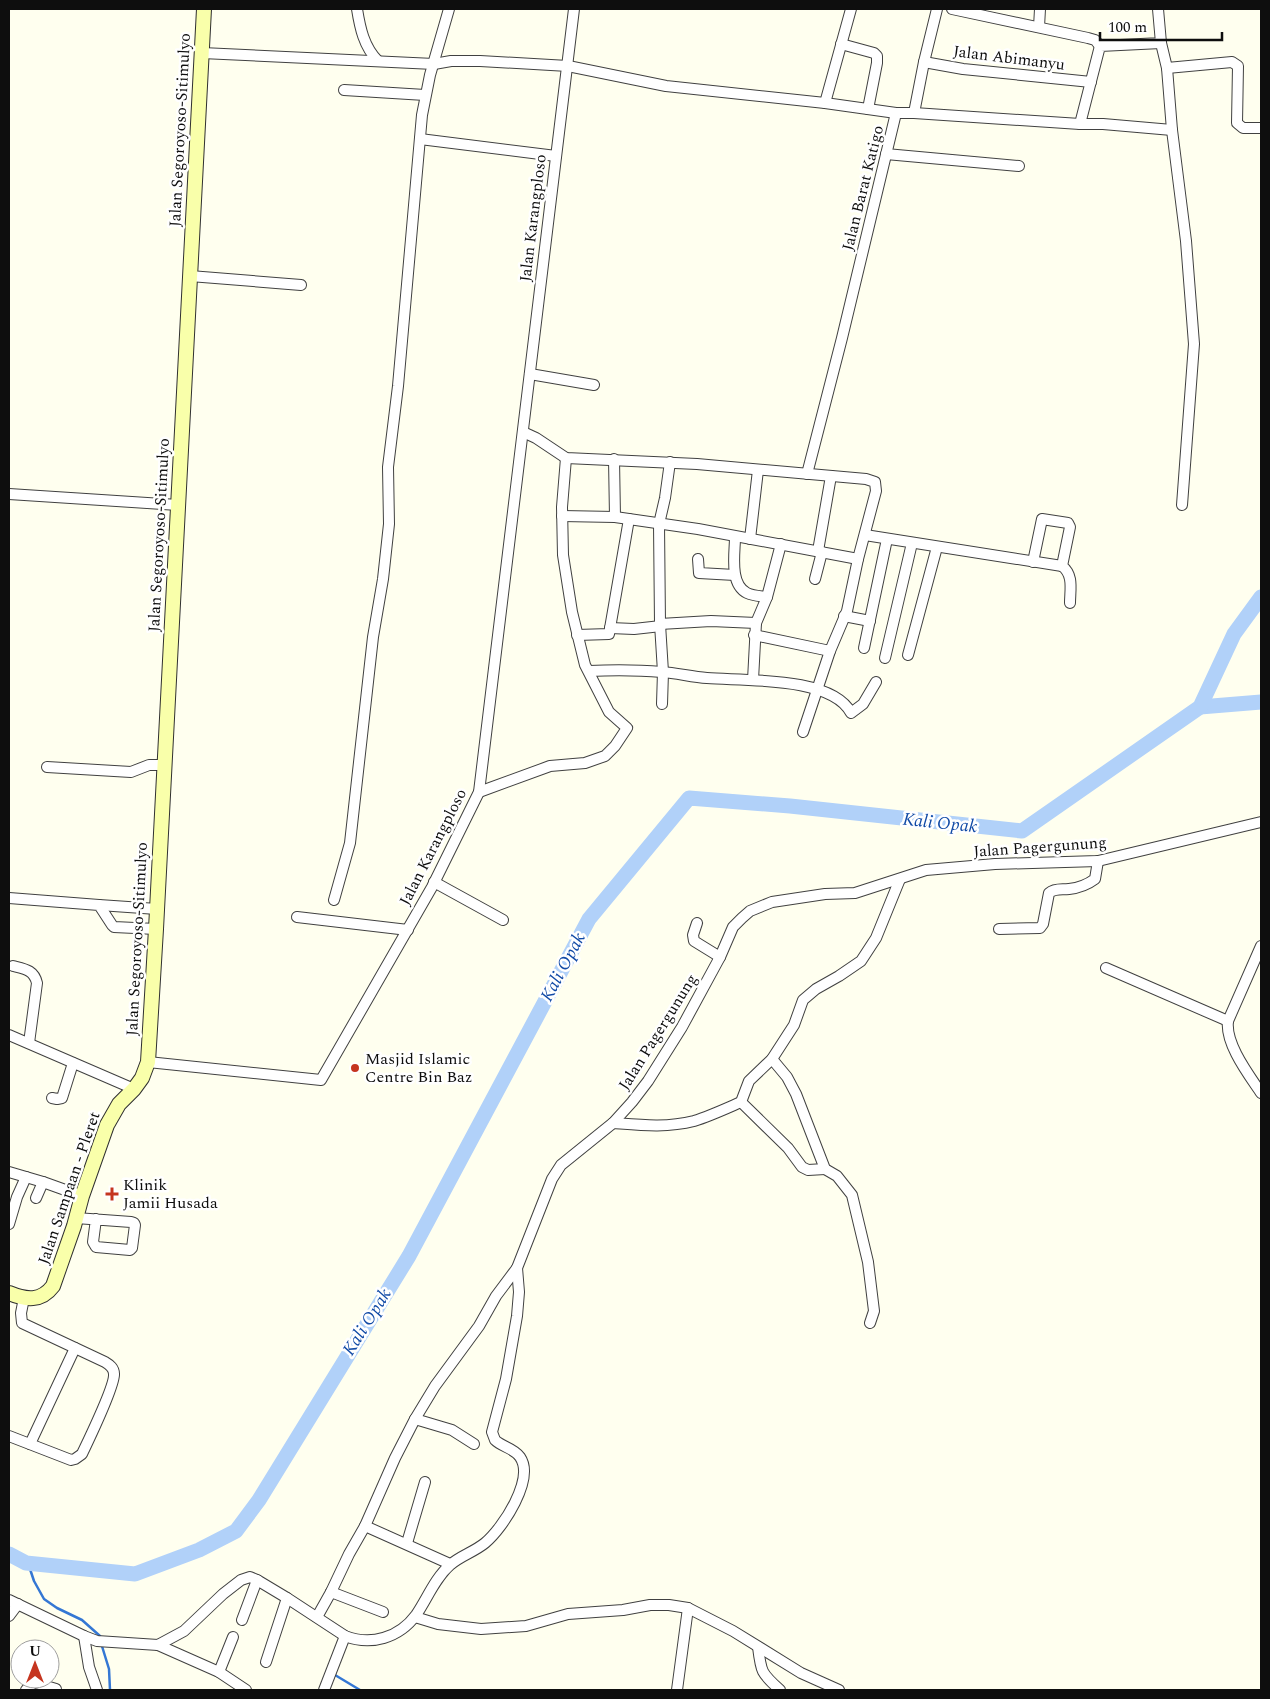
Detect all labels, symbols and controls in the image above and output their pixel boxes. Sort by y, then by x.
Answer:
scale bar [1100,10,1222,42]
text: 100 m [1108,16,1147,39]
street label: Jalan Segoroyoso-Sitimulyo [163,32,197,228]
street label: Jalan Abimanyu [952,39,1066,77]
street label: Jalan Barat Katigo [836,123,890,253]
street label: Jalan Karangploso [513,153,553,283]
street label: Jalan Segoroyoso-Sitimulyo [142,437,176,633]
street label: Jalan Karangploso [393,784,473,910]
water label: Kali Opak [901,806,979,840]
street label: Jalan Pagergunung [973,830,1107,864]
street label: Jalan Segoroyoso-Sitimulyo [120,841,154,1037]
water label: Kali Opak [534,927,593,1006]
street label: Jalan Pagergunung [612,969,704,1095]
place label: Masjid Islamic Centre Bin Baz [365,1047,472,1089]
marker: Masjid Islamic Centre Bin Baz [349,1062,361,1074]
street label: Jalan Sampaan - Pleret [32,1108,107,1268]
place label: Klinik Jamii Husada [123,1173,218,1215]
marker: Klinik Jamii Husada [105,1187,119,1201]
water label: Kali Opak [336,1283,399,1361]
north arrow [10,1639,60,1689]
text: U [29,1641,41,1662]

